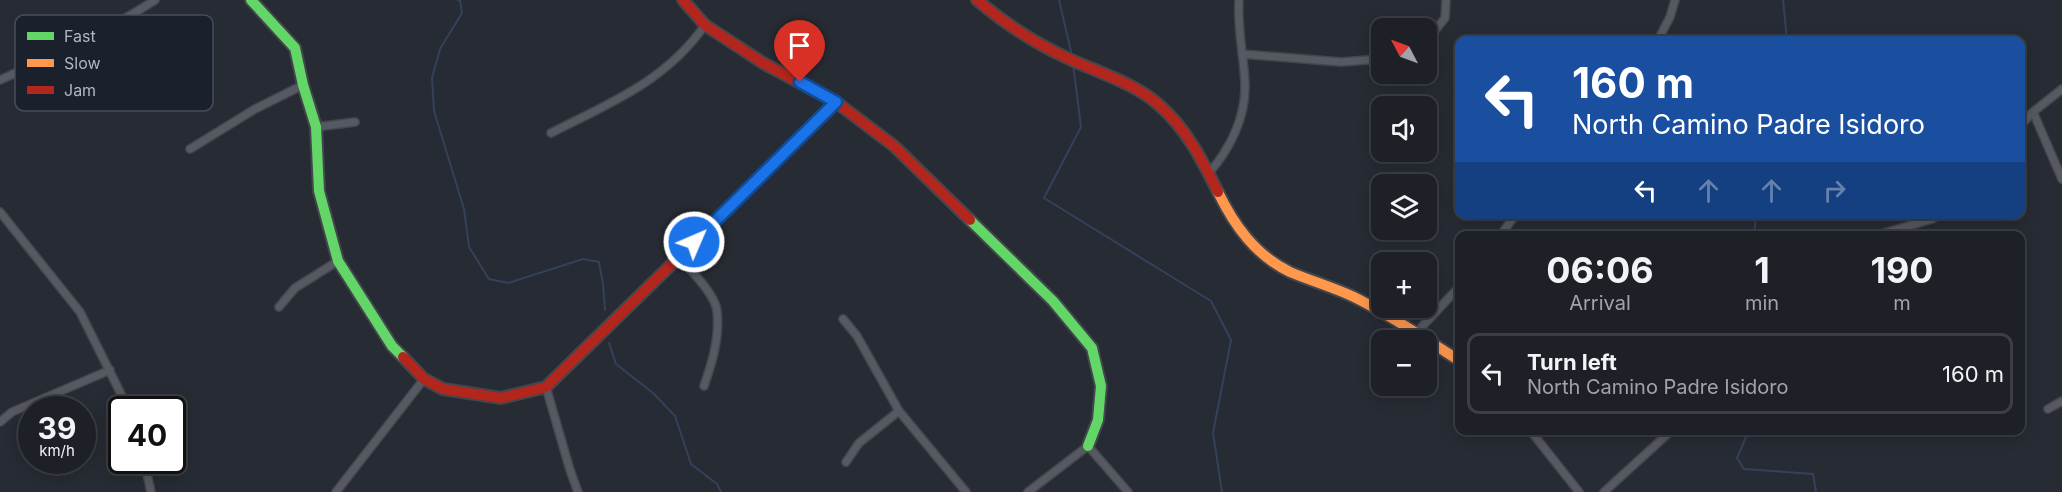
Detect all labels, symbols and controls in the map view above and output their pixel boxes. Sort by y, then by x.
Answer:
legend [15,15,213,111]
north arrow [1371,18,1437,84]
map controls [1371,18,1437,396]
pin [774,20,825,82]
text: Fast [64,26,96,46]
icon: arrive [783,29,816,62]
text: Slow [64,53,101,73]
text: 160 m [1572,57,1694,108]
icon: left [1473,60,1551,138]
text: Jam [64,80,96,100]
button: sound [1371,96,1437,162]
text: North Camino Padre Isidoro [1572,108,1925,141]
button: layers [1371,174,1437,240]
icon: left [1629,174,1662,207]
icon: ahead [1692,174,1725,207]
icon: ahead [1755,174,1788,207]
icon: right [1818,174,1851,207]
position arrow [662,210,726,274]
text: 06:06 [1546,248,1654,292]
text: 1 [1754,248,1770,292]
text: 190 [1870,248,1934,292]
button: + [1371,252,1437,318]
text: Arrival [1569,291,1631,315]
text: min [1745,291,1779,315]
text: m [1893,291,1911,315]
button: − [1371,330,1437,396]
text: Turn left [1527,349,1617,375]
icon: left [1476,357,1509,390]
text: 160 m [1942,361,2004,387]
text: North Camino Padre Isidoro [1527,375,1788,399]
speed limit sign: 40 [108,396,186,474]
text: 39 [38,410,76,446]
text: km/h [39,441,75,460]

